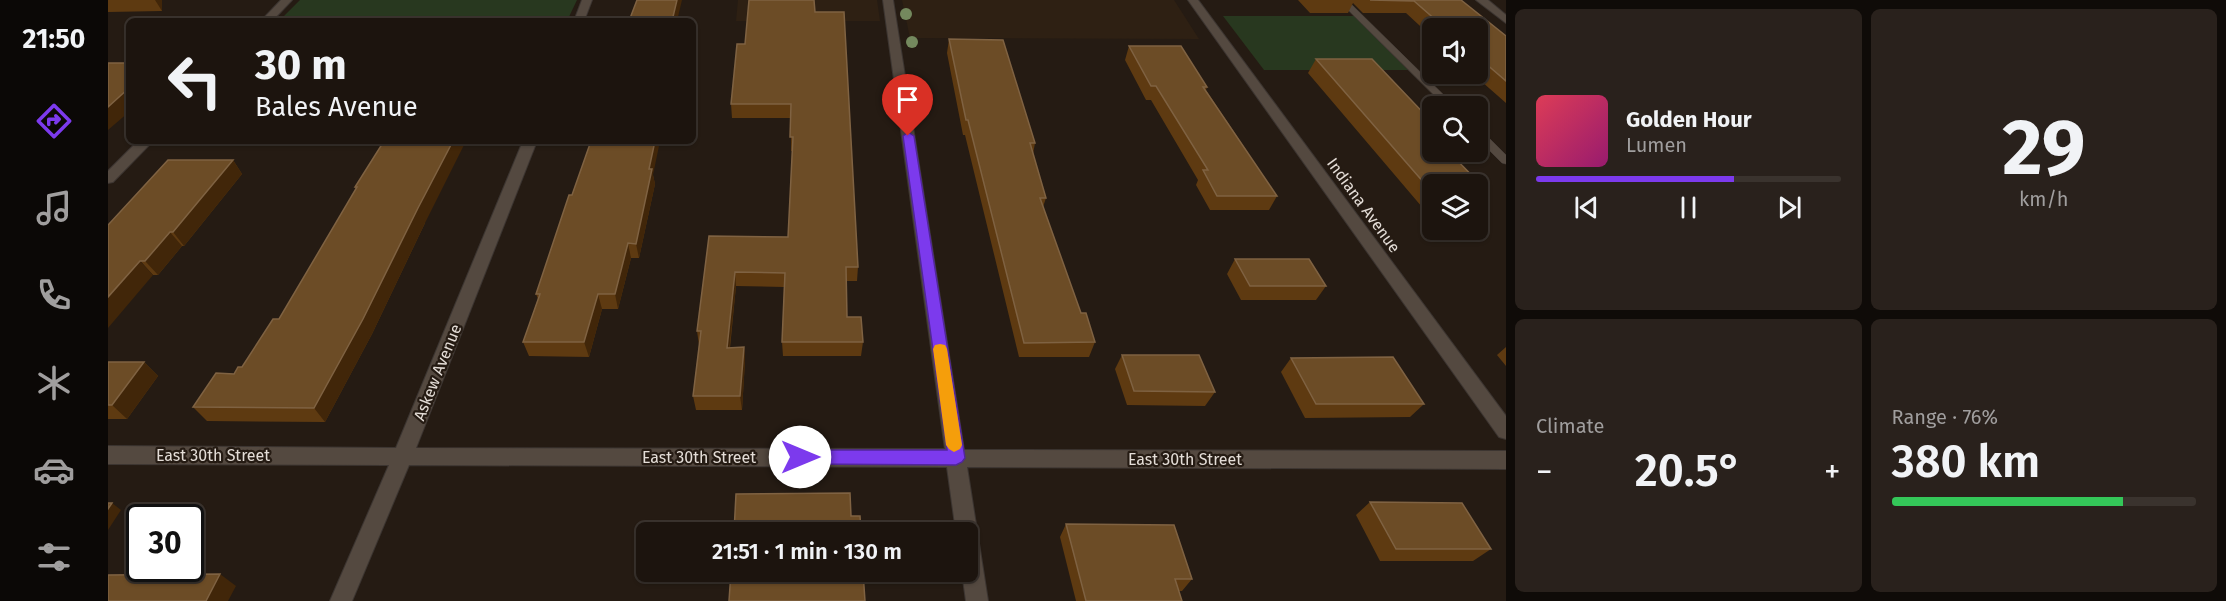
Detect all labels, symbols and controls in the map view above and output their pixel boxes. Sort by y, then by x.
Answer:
map controls [1422,18,1488,240]
button: sound [1422,18,1488,84]
text: 21:50 [23,23,85,55]
text: 30 m [255,40,347,90]
icon: left [156,42,234,120]
pin [882,74,933,136]
icon: arrive [891,83,924,116]
text: Bales Avenue [255,91,418,123]
button: search [1422,96,1488,162]
icon: directions [33,100,75,142]
text: 29 [2002,101,2085,195]
text: Golden Hour [1626,106,1752,133]
text: Lumen [1626,133,1687,157]
street label: Indiana Avenue [1323,154,1404,256]
button: layers [1422,174,1488,240]
icon: music [33,187,75,229]
text: km/h [2019,187,2069,211]
icon: previous [1570,191,1603,224]
icon: pause [1672,191,1705,224]
icon: next [1773,191,1806,224]
icon: phone [33,274,75,316]
street label: Askew Avenue [410,321,465,423]
icon: climate [33,362,75,404]
text: Range · 76% [1892,405,1998,429]
text: Climate [1536,414,1604,438]
position arrow [768,425,832,489]
text: 380 km [1892,435,2040,489]
text: 20.5° [1635,444,1742,498]
street label: East 30th Street [156,446,270,465]
street label: East 30th Street [642,448,756,467]
icon: car [33,449,75,491]
street label: East 30th Street [1128,450,1242,469]
text: − [1536,452,1553,492]
text: + [1824,452,1841,492]
speed limit sign: 30 [126,504,204,582]
icon: filters [33,536,75,578]
text: 21:51 · 1 min · 130 m [712,538,902,565]

